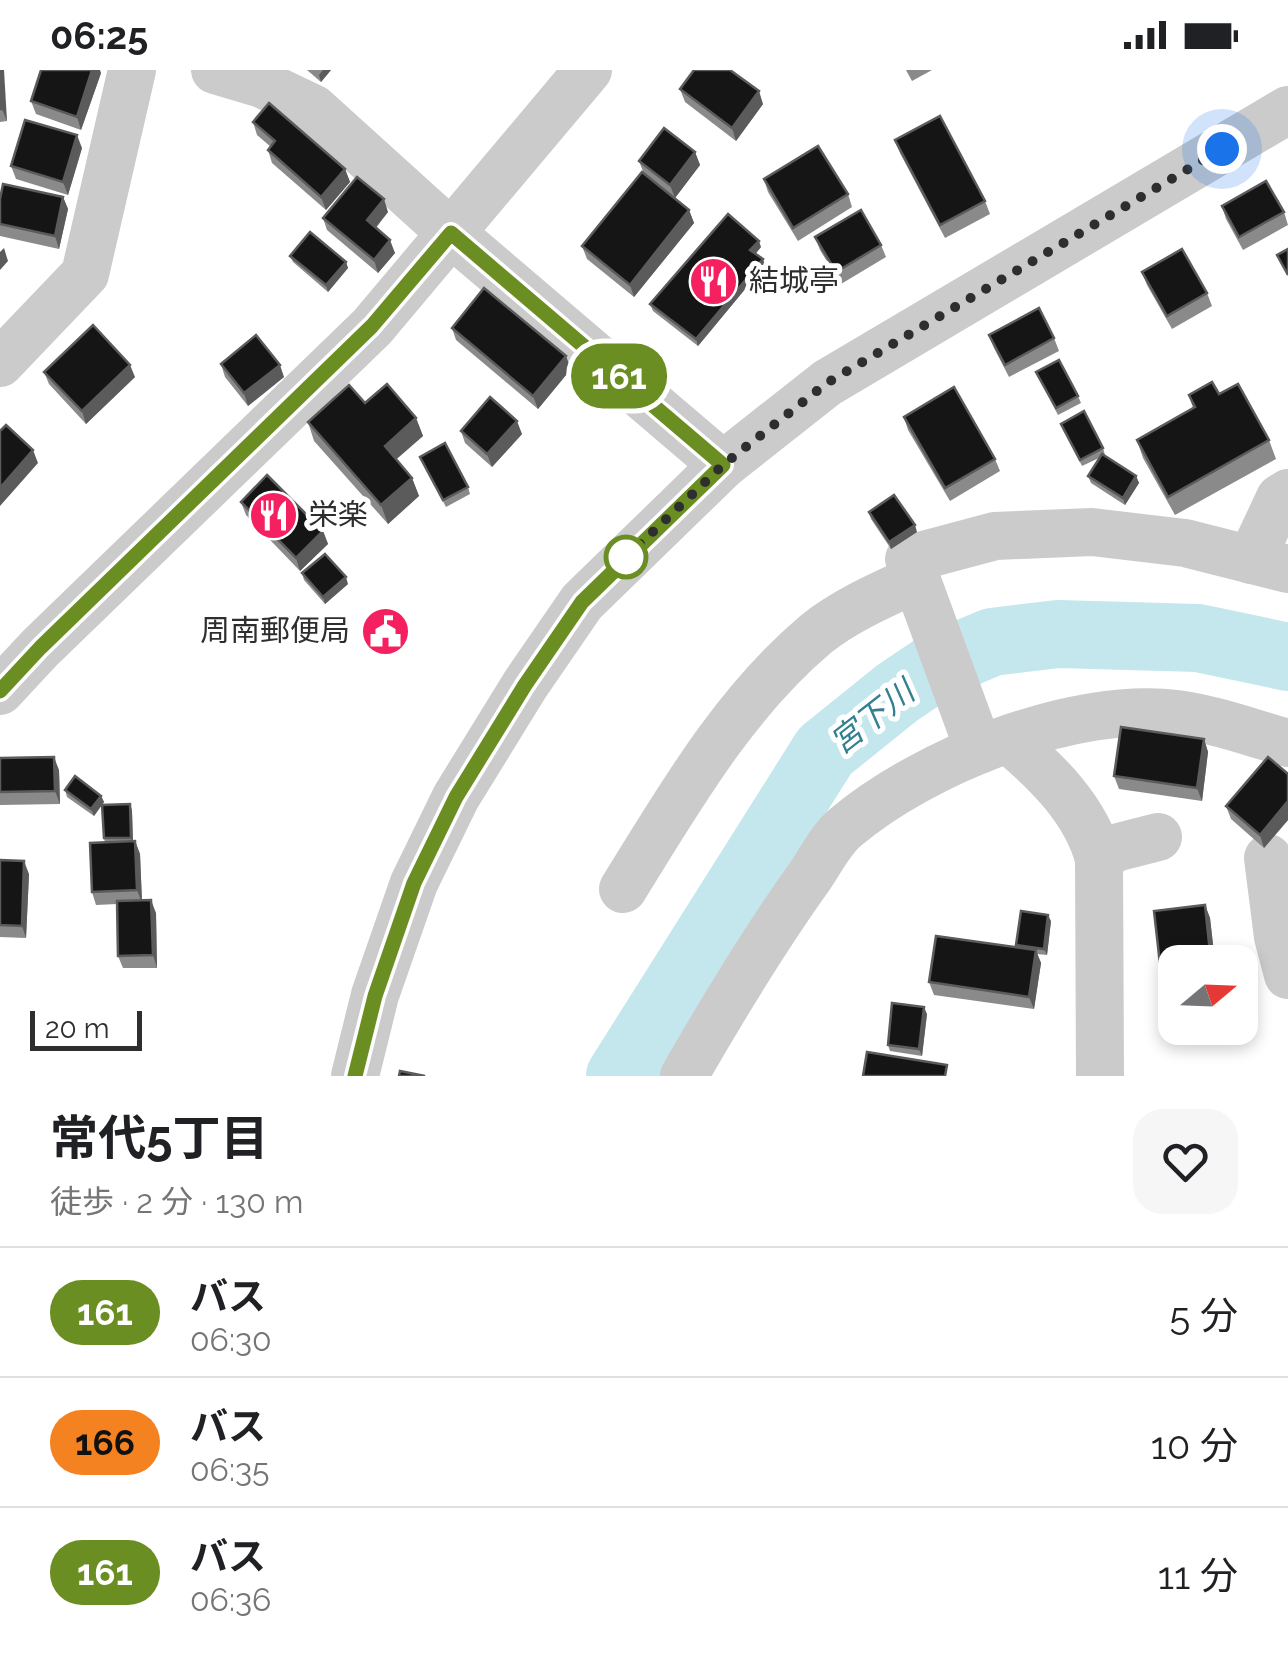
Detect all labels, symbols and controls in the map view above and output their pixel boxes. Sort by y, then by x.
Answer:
text: 06:25 [50,13,148,58]
your location [1197,124,1247,174]
restaurant icon: 結城亭 [688,255,740,307]
place label: 結城亭 [749,263,839,298]
line badge: 161 [562,344,676,408]
text: 161 [591,356,647,397]
restaurant icon: 栄楽 [247,489,299,541]
place label: 栄楽 [308,497,368,532]
unlabelled marker [605,536,647,578]
public building icon: 周南郵便局 [359,605,411,657]
place label: 周南郵便局 [200,613,350,648]
water label: 宮下川 [822,671,923,761]
north arrow [1158,945,1258,1045]
map controls [1158,945,1258,1045]
scale bar [30,1006,142,1050]
text: 20 m [45,1012,110,1045]
button: heart [1133,1109,1238,1214]
text: 常代5丁目 [50,1110,269,1166]
text: 徒歩 · 2 分 · 130 m [50,1183,304,1220]
text: バス [190,1274,266,1319]
text: 161 [77,1292,133,1333]
text: 5 分 [1170,1293,1238,1338]
text: 06:30 [190,1321,272,1358]
text: バス [190,1404,266,1449]
text: 166 [75,1422,135,1463]
text: 10 分 [1151,1423,1238,1468]
text: 06:35 [190,1451,269,1488]
text: バス [190,1534,266,1579]
text: 161 [77,1552,133,1593]
text: 11 分 [1158,1553,1238,1598]
text: 06:36 [190,1581,271,1618]

